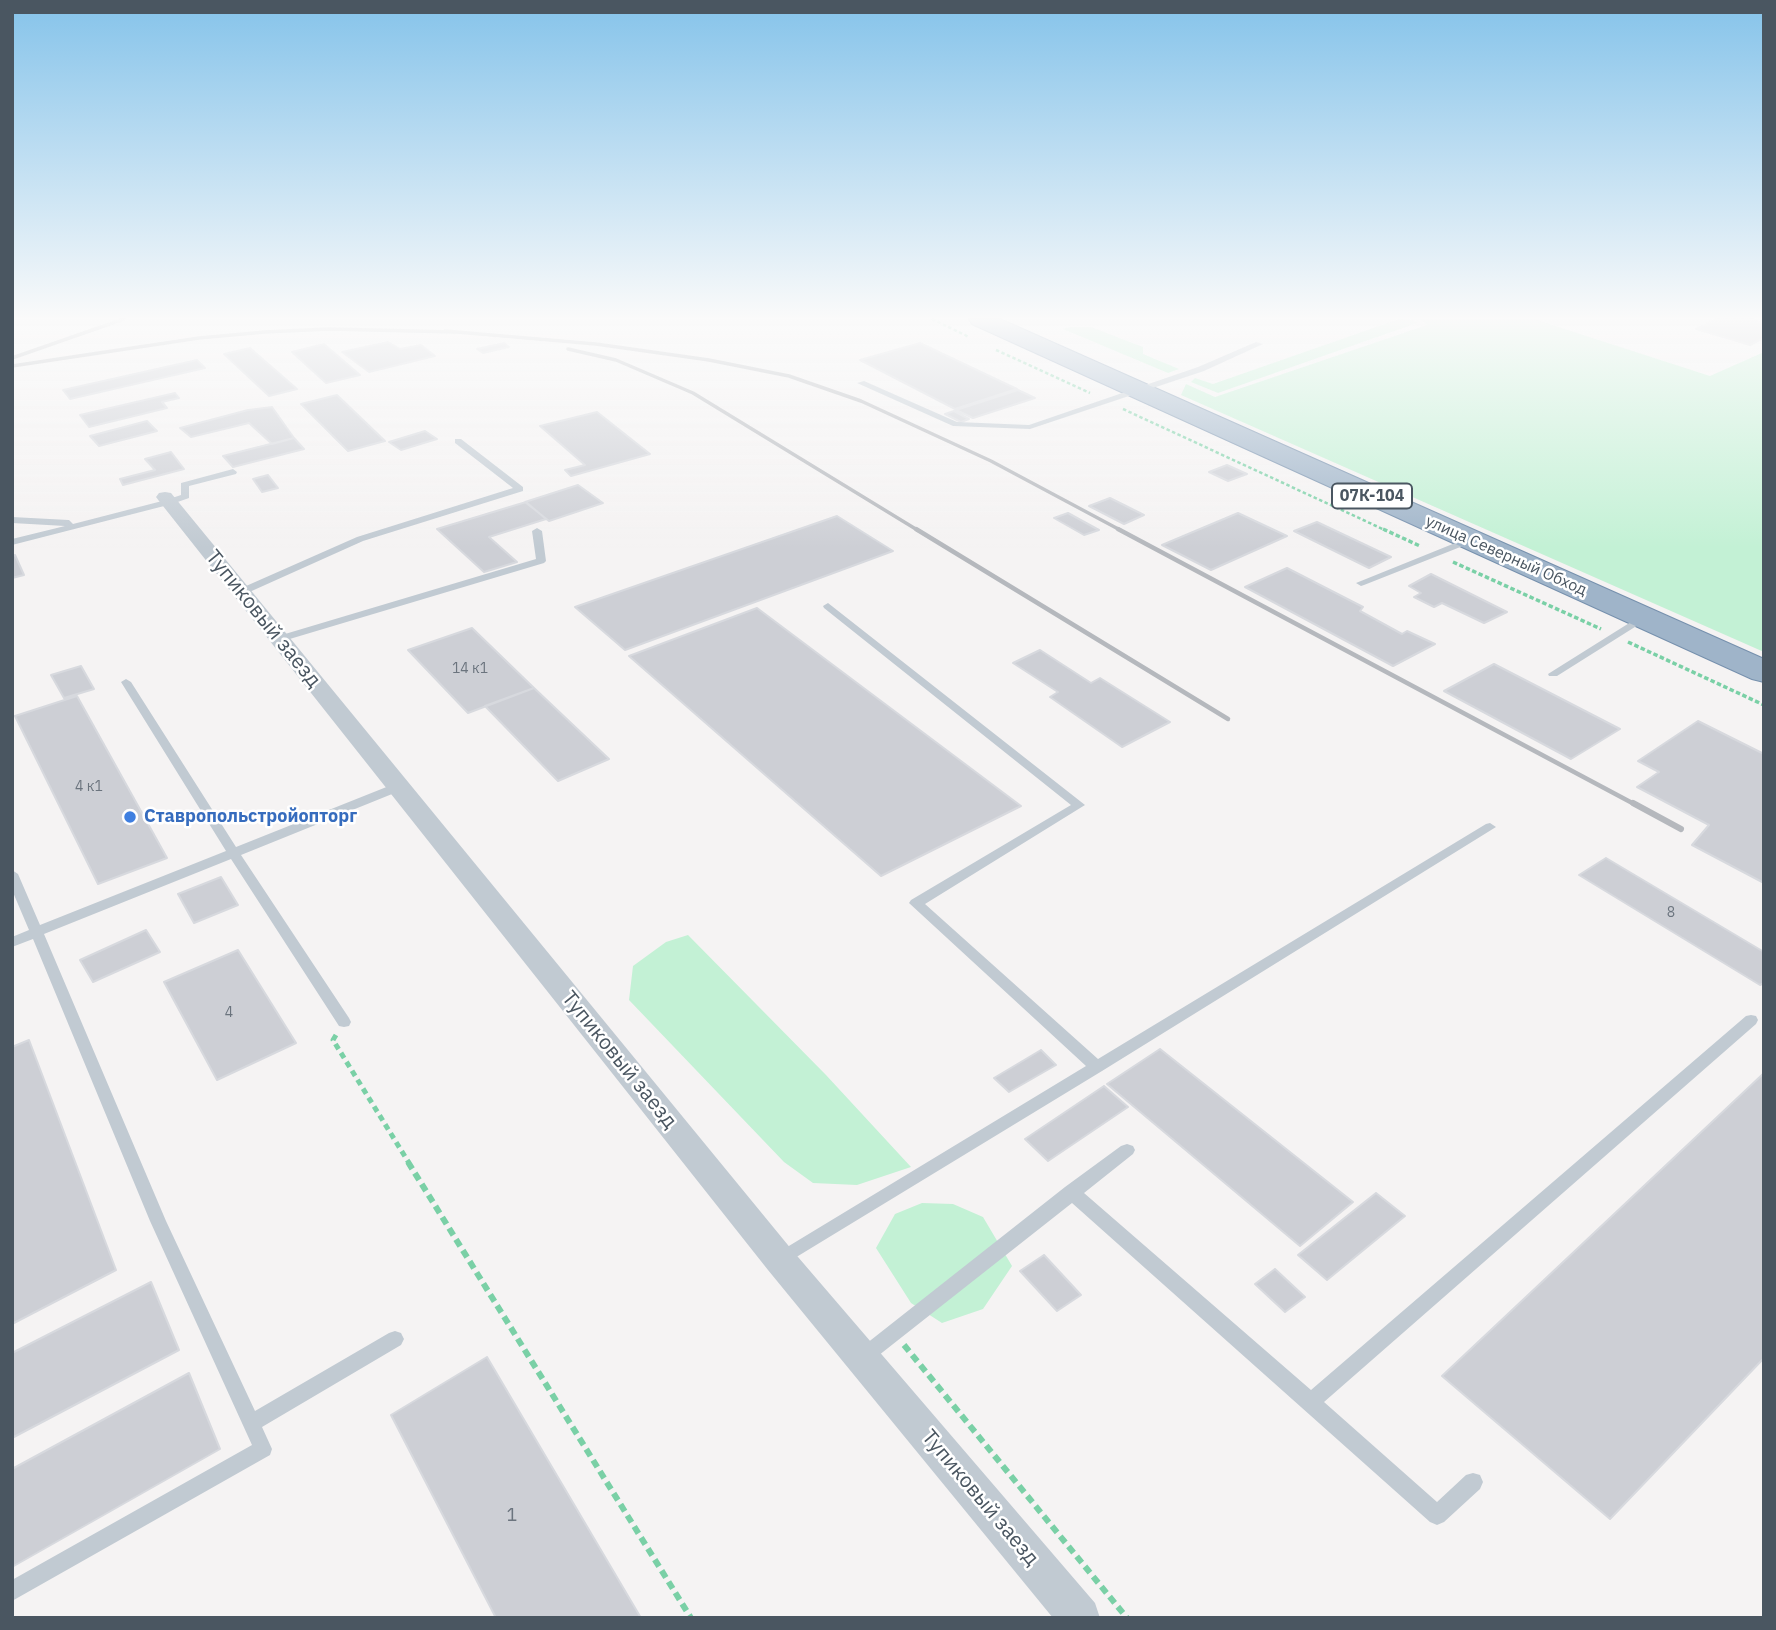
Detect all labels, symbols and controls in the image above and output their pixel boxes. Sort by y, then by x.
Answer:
road number: 07К-104 [1332,484,1412,509]
street label: улица Северный Обход [1422,512,1590,600]
street label: Тупиковый заезд [200,545,326,693]
house number: 14 к1 [452,661,488,677]
house number: 4 к1 [75,779,103,795]
place label: Ставропольстройопторг [144,806,357,828]
marker: Ставропольстройопторг [122,809,138,825]
house number: 8 [1667,905,1675,921]
street label: Тупиковый заезд [556,986,682,1134]
house number: 4 [225,1005,233,1021]
street label: Тупиковый заезд [916,1425,1044,1571]
house number: 1 [507,1505,517,1527]

